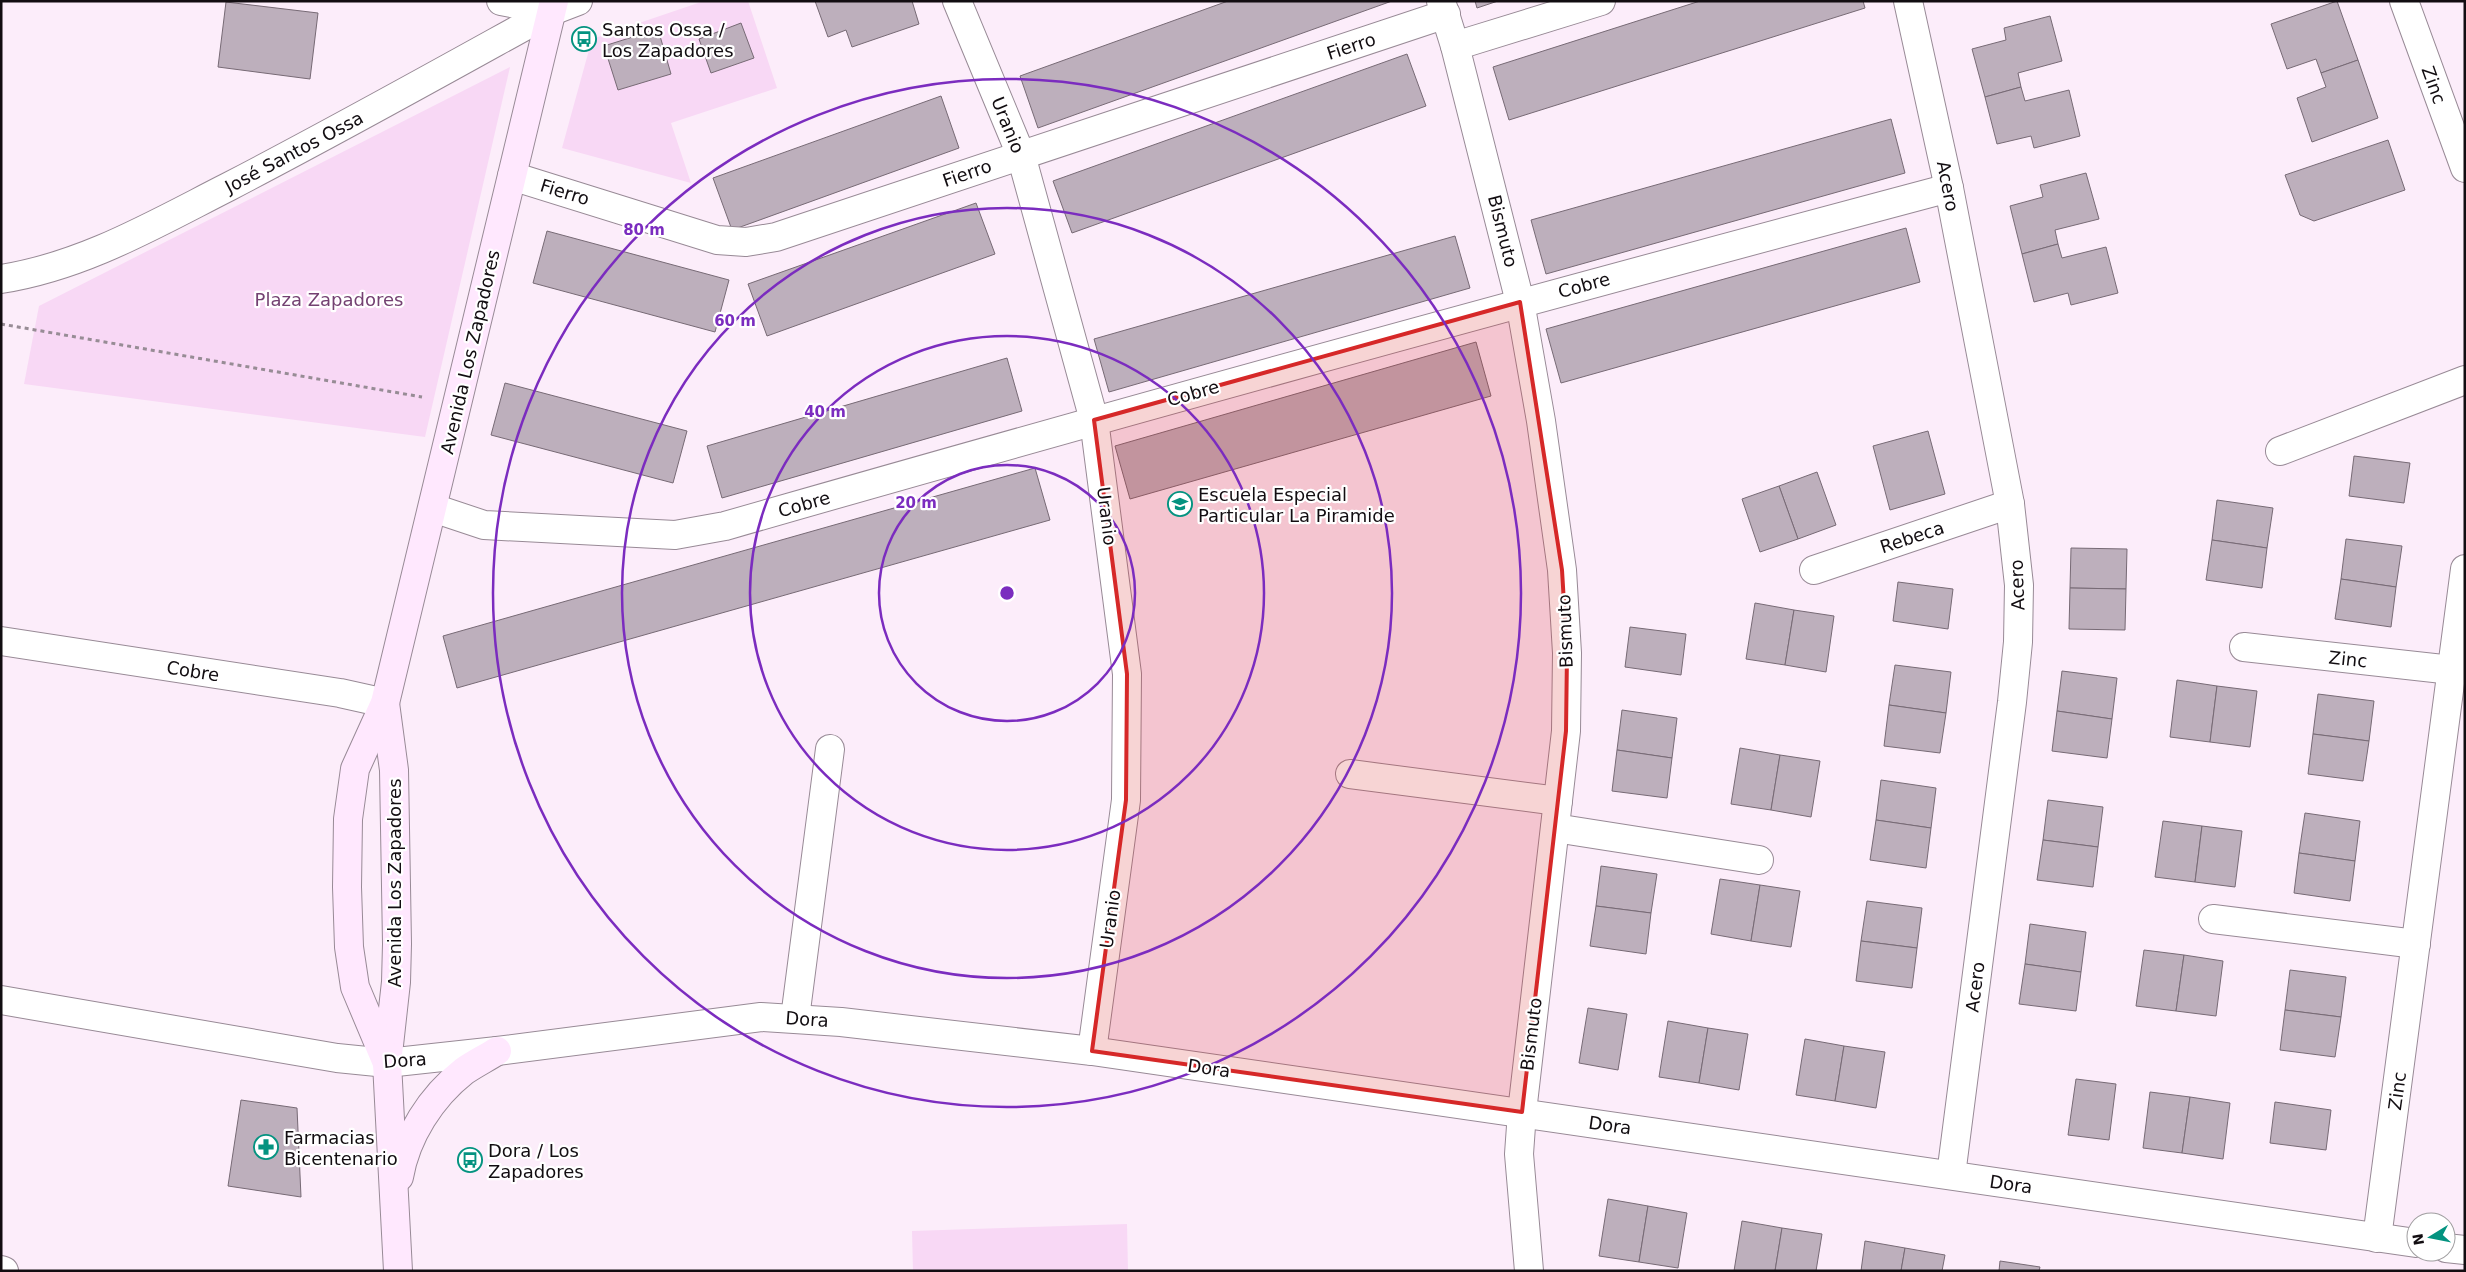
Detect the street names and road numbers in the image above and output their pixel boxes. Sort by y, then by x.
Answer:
street label: Fierro [1324,28,1378,64]
street label: Zinc [2418,63,2450,107]
street label: Uranio [987,94,1029,156]
street label: José Santos Ossa [220,107,367,198]
street label: Fierro [940,155,994,191]
street label: Acero [1933,159,1963,213]
street label: Fierro [538,175,592,209]
street label: Bismuto [1484,193,1522,269]
street label: Avenida Los Zapadores [436,248,504,456]
street label: Cobre [1556,268,1612,302]
street label: Cobre [1165,376,1221,410]
street label: Uranio [1093,485,1121,547]
street label: Cobre [776,487,832,521]
street label: Rebeca [1877,517,1947,557]
street label: Acero [2006,559,2028,611]
street label: Bismuto [1553,594,1577,668]
street label: Zinc [2328,647,2368,671]
street label: Cobre [165,656,221,686]
street label: Avenida Los Zapadores [384,778,405,988]
street label: Uranio [1095,888,1125,950]
street label: Acero [1961,960,1989,1014]
street label: Bismuto [1516,996,1546,1072]
street label: Dora [785,1007,829,1031]
street label: Dora [383,1048,427,1072]
street label: Dora [1186,1055,1232,1081]
street label: Zinc [2384,1070,2410,1112]
street label: Dora [1587,1112,1633,1138]
street label: Dora [1988,1171,2034,1197]

